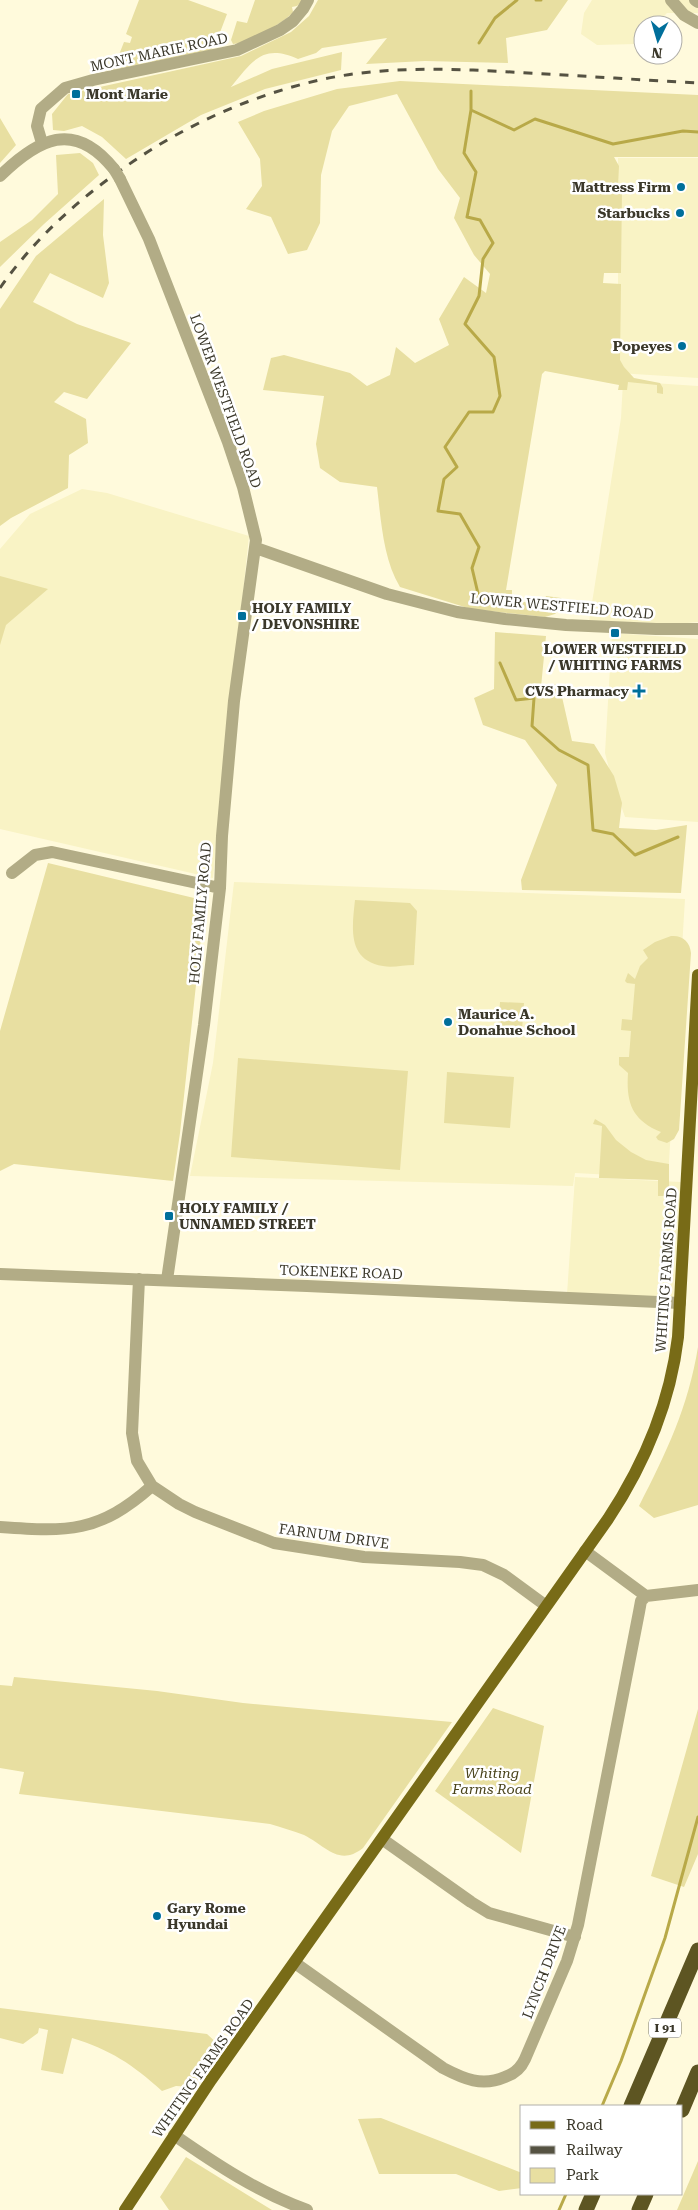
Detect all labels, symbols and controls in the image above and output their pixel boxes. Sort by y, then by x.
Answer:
north arrow [633,15,683,65]
street label: MONT MARIE ROAD [89,30,229,74]
text: N [651,44,663,61]
place label: Mont Marie [86,86,168,102]
marker: Mont Marie [70,88,82,100]
place label: Mattress Firm [572,179,671,195]
marker: Mattress Firm [675,181,687,193]
place label: Starbucks [597,205,670,221]
marker: Starbucks [674,207,686,219]
street label: LOWER WESTFIELD ROAD [187,312,265,490]
place label: Popeyes [613,338,672,354]
marker: Popeyes [676,340,688,352]
street label: LOWER WESTFIELD ROAD [470,590,654,622]
place label: HOLY FAMILY / DEVONSHIRE [251,600,359,632]
marker: HOLY FAMILY / DEVONSHIRE [236,610,248,622]
marker: LOWER WESTFIELD / WHITING FARMS [609,627,621,639]
place label: LOWER WESTFIELD / WHITING FARMS [544,641,686,673]
place label: CVS Pharmacy [525,683,630,699]
marker: CVS Pharmacy [633,685,645,697]
street label: HOLY FAMILY ROAD [186,841,214,985]
place label: Maurice A. Donahue School [458,1006,576,1038]
marker: Maurice A. Donahue School [442,1016,454,1028]
street label: WHITING FARMS ROAD [652,1187,680,1353]
place label: HOLY FAMILY / UNNAMED STREET [179,1200,316,1232]
marker: HOLY FAMILY / UNNAMED STREET [163,1210,175,1222]
street label: TOKENEKE ROAD [279,1262,403,1282]
street label: FARNUM DRIVE [278,1520,390,1552]
park label: Whiting Farms Road [451,1765,532,1797]
place label: Gary Rome Hyundai [167,1900,246,1932]
marker: Gary Rome Hyundai [151,1910,163,1922]
street label: LYNCH DRIVE [519,1923,569,2021]
street label: WHITING FARMS ROAD [149,1996,257,2140]
road number: I 91 [649,2019,681,2038]
legend [520,2105,683,2195]
text: Road [566,2116,603,2134]
text: Railway [566,2141,623,2159]
text: Park [566,2166,600,2184]

